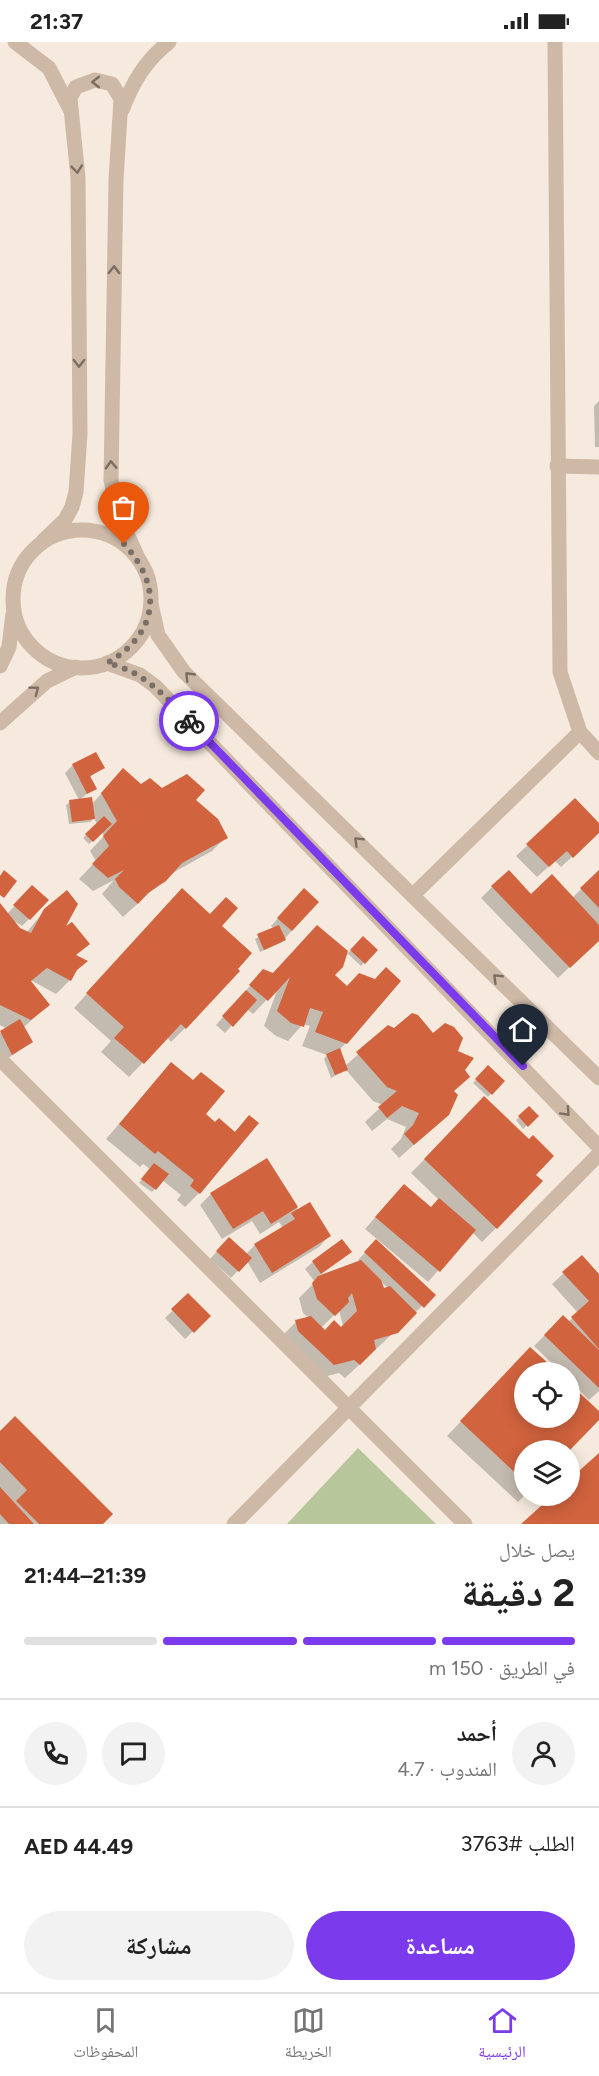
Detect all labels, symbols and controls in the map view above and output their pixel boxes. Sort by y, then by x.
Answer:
text: 21:37 [30,8,83,35]
one-way arrow [91,76,100,88]
one-way arrow [70,164,82,173]
one-way arrow [108,265,120,274]
one-way arrow [73,359,85,368]
one-way arrow [104,460,117,469]
pin [98,482,149,544]
icon: bag [107,491,140,524]
one-way arrow [185,672,196,683]
one-way arrow [28,687,39,698]
courier [159,691,219,751]
icon: bike [173,705,206,738]
one-way arrow [355,838,366,849]
one-way arrow [494,975,505,986]
pin [497,1004,548,1066]
icon: home [506,1013,539,1046]
one-way arrow [559,1106,570,1116]
map controls [514,1362,580,1506]
button: locate [514,1362,580,1428]
button: layers [514,1440,580,1506]
text: يصل خلال [499,1538,575,1562]
text: 21:39–21:44 [24,1562,146,1589]
text: 2 دقيقة [461,1569,575,1616]
text: في الطريق · 150 m [429,1656,575,1680]
text: أحمد [457,1720,497,1747]
button: phone [24,1722,87,1785]
button: chat [102,1722,165,1785]
button: person [512,1722,575,1785]
text: المندوب · 4.7 [397,1757,497,1781]
text: الطلب #3763 [460,1830,575,1857]
text: AED 44.49 [24,1833,133,1860]
button: مشاركة [24,1911,294,1980]
button: مساعدة [306,1911,575,1980]
tab: المحفوظات [73,2004,138,2067]
tab: الخريطة [285,2004,332,2067]
tab: الرئيسية [478,2004,526,2067]

